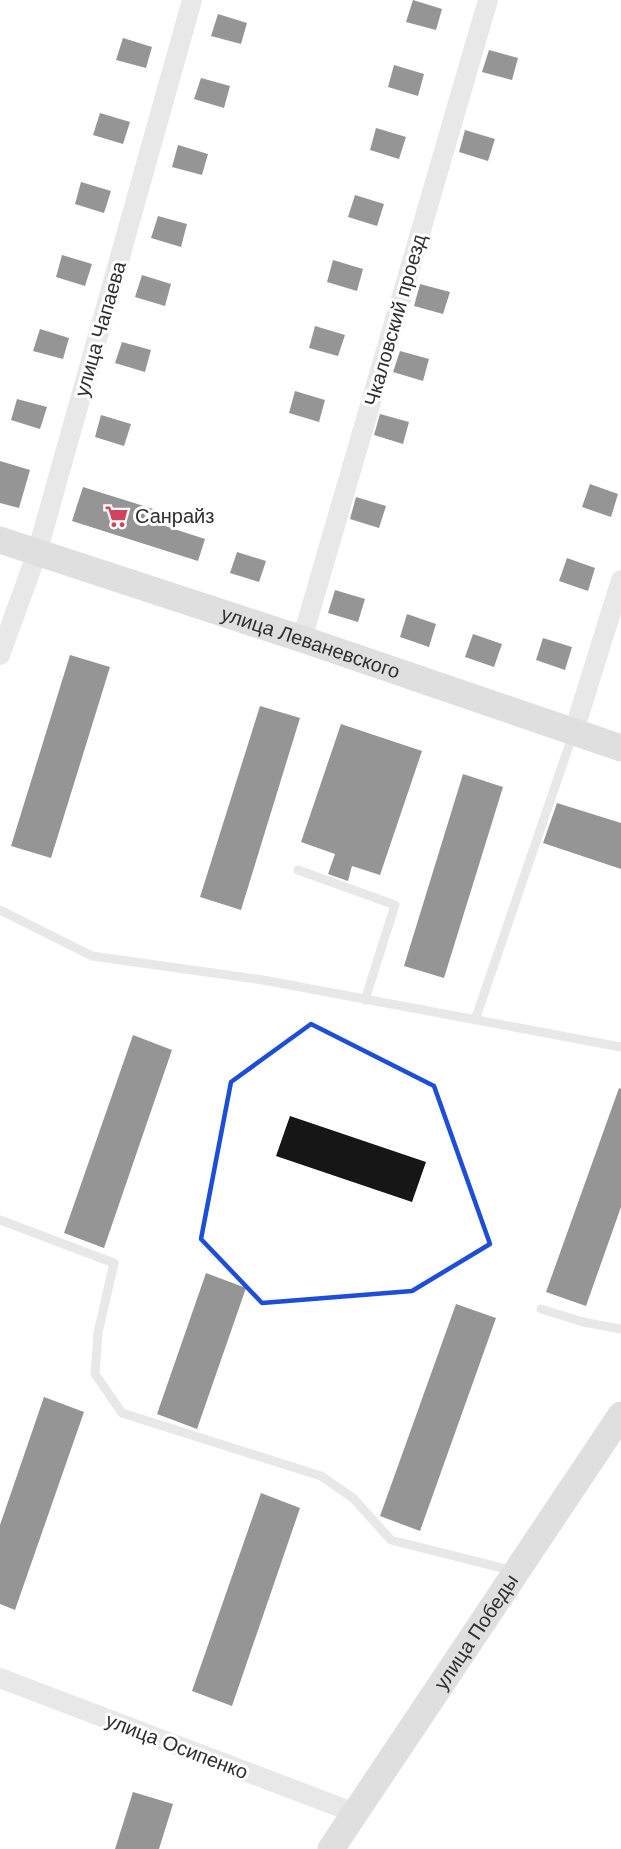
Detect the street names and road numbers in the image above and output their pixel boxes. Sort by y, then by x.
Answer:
street label: Чкаловский проезд [360,231,430,409]
street label: улица Чапаева [70,258,130,399]
street label: улица Леваневского [218,602,403,683]
street label: улица Победы [430,1570,522,1694]
street label: улица Осипенко [103,1709,251,1783]

